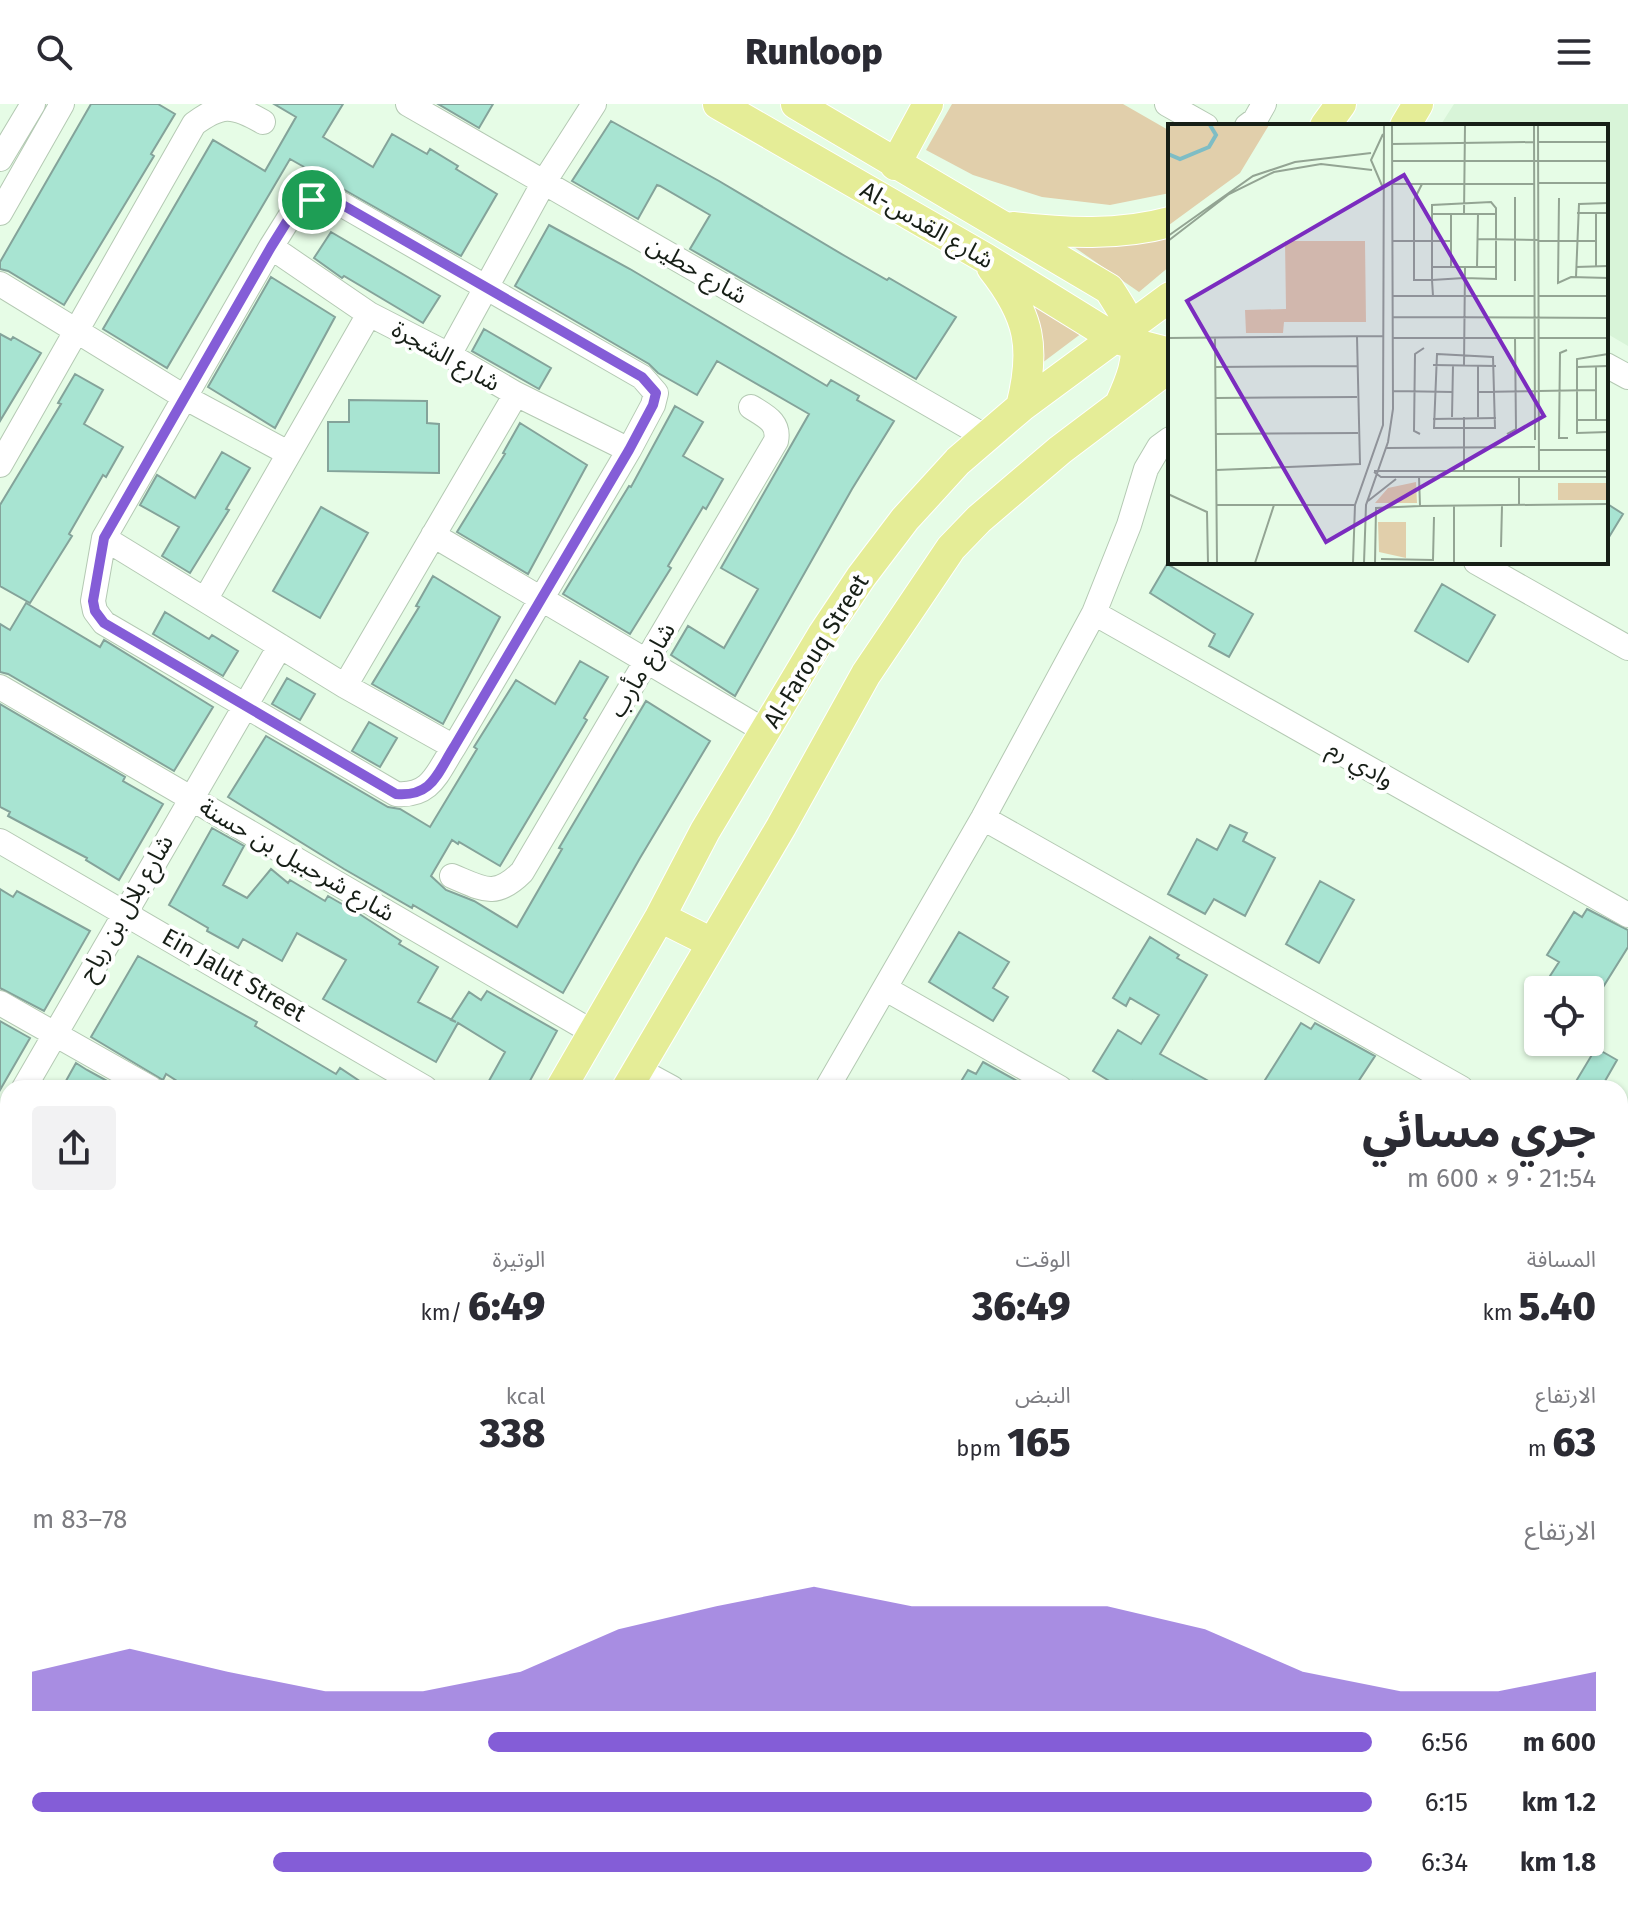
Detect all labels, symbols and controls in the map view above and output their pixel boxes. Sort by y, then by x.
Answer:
icon: search [32,30,76,74]
text: Runloop [745,30,883,74]
icon: menu [1552,30,1596,74]
inset map [1168,124,1608,564]
pin [278,166,346,234]
street label: Al-شارع القدس [854,176,999,277]
icon: arrive [290,178,334,222]
street label: شارع حطين [641,230,752,312]
street label: شارع الشجرة [386,315,505,400]
street label: Al-Farouq Street [758,569,875,733]
street label: شارع مأرب [601,617,684,724]
street label: وادي رم [1321,734,1399,798]
street label: شارع شرحبيل بن حسنة [193,793,399,930]
street label: شارع بلال بن رباح [73,830,182,988]
street label: Ein Jalut Street [157,923,311,1028]
map controls [1524,976,1604,1056]
button: locate [1524,976,1604,1056]
button: share [32,1106,116,1190]
text: جري مسائي [1362,1106,1596,1159]
text: 21:54 · 9 × 600 m [1407,1163,1596,1194]
text: الوتيرة [492,1246,545,1273]
text: الوقت [1015,1246,1071,1273]
text: المسافة [1527,1246,1596,1273]
text: 6:49 [468,1283,545,1331]
text: 36:49 [972,1283,1071,1331]
text: 5.40 [1519,1283,1596,1331]
text: /km [421,1299,468,1326]
text: km [1483,1299,1519,1326]
text: النبض [1015,1382,1071,1409]
text: الارتفاع [1536,1382,1596,1409]
text: kcal [506,1383,545,1410]
text: 338 [480,1410,545,1458]
text: 165 [1007,1419,1071,1467]
text: 63 [1552,1419,1596,1467]
text: bpm [956,1435,1007,1462]
text: m [1528,1435,1552,1462]
text: 78–83 m [32,1504,127,1535]
text: الارتفاع [1525,1516,1596,1547]
text: 6:56 [1421,1727,1468,1758]
text: 600 m [1523,1727,1596,1758]
text: 6:15 [1425,1787,1468,1818]
text: 1.2 km [1522,1787,1596,1818]
text: 6:34 [1421,1847,1468,1878]
text: 1.8 km [1520,1847,1596,1878]

